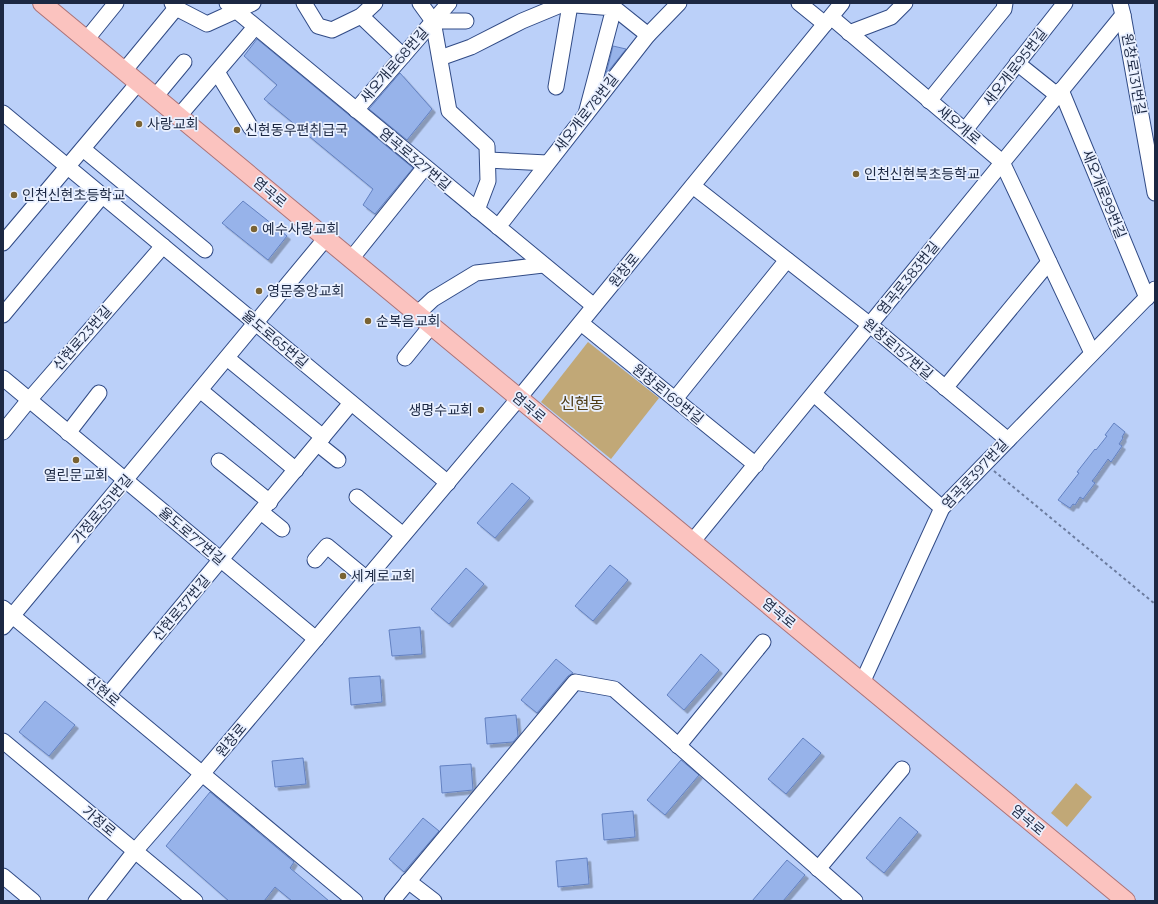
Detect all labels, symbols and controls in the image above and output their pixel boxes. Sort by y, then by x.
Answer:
street label: 새오개로68번길 [356,23,432,107]
street label: 새오개로95번길 [979,25,1051,109]
street label: 원창로131번길 [1118,32,1150,116]
street label: 새오개로78번길 [550,70,622,156]
street label: 새오개로 [933,102,985,149]
place label: 사랑교회 [147,115,199,133]
marker: 사랑교회 [134,119,144,129]
place label: 신현동우편취급국 [245,121,348,139]
street label: 염곡로327번길 [375,124,455,194]
marker: 신현동우편취급국 [232,125,242,135]
street label: 새오개로99번길 [1078,147,1130,241]
place label: 인천신현북초등학교 [864,165,980,183]
marker: 인천신현북초등학교 [851,169,861,179]
street label: 염곡로 [249,173,291,211]
place label: 인천신현초등학교 [22,186,125,204]
marker: 인천신현초등학교 [9,190,19,200]
place label: 예수사랑교회 [262,220,339,238]
marker: 예수사랑교회 [249,224,259,234]
street label: 염곡로383번길 [873,238,943,318]
street label: 원창로 [605,249,643,291]
place label: 영문중앙교회 [267,282,344,300]
marker: 영문중앙교회 [254,286,264,296]
street label: 신현로23번길 [49,302,115,374]
street label: 율도로65번길 [238,306,312,372]
place label: 순복음교회 [376,312,440,330]
street label: 원창로157번길 [859,315,937,383]
marker: 순복음교회 [363,316,373,326]
street label: 원창로169번길 [629,360,707,428]
street label: 염곡로 [508,388,550,426]
district label: 신현동 [560,394,604,413]
place label: 생명수교회 [409,401,473,419]
marker: 생명수교회 [476,405,486,415]
street label: 염곡로397번길 [938,435,1012,513]
marker: 열린문교회 [71,455,81,465]
place label: 열린문교회 [44,466,108,484]
street label: 가정로351번길 [68,471,136,547]
street label: 율도로77번길 [155,503,229,569]
place label: 세계로교회 [351,567,415,585]
street label: 신현로37번길 [148,571,214,645]
marker: 세계로교회 [338,571,348,581]
street label: 염곡로 [758,594,800,632]
street label: 신현로 [82,672,124,710]
street label: 원창로 [212,719,250,761]
street label: 염곡로 [1007,801,1049,839]
street label: 가정로 [78,802,120,840]

